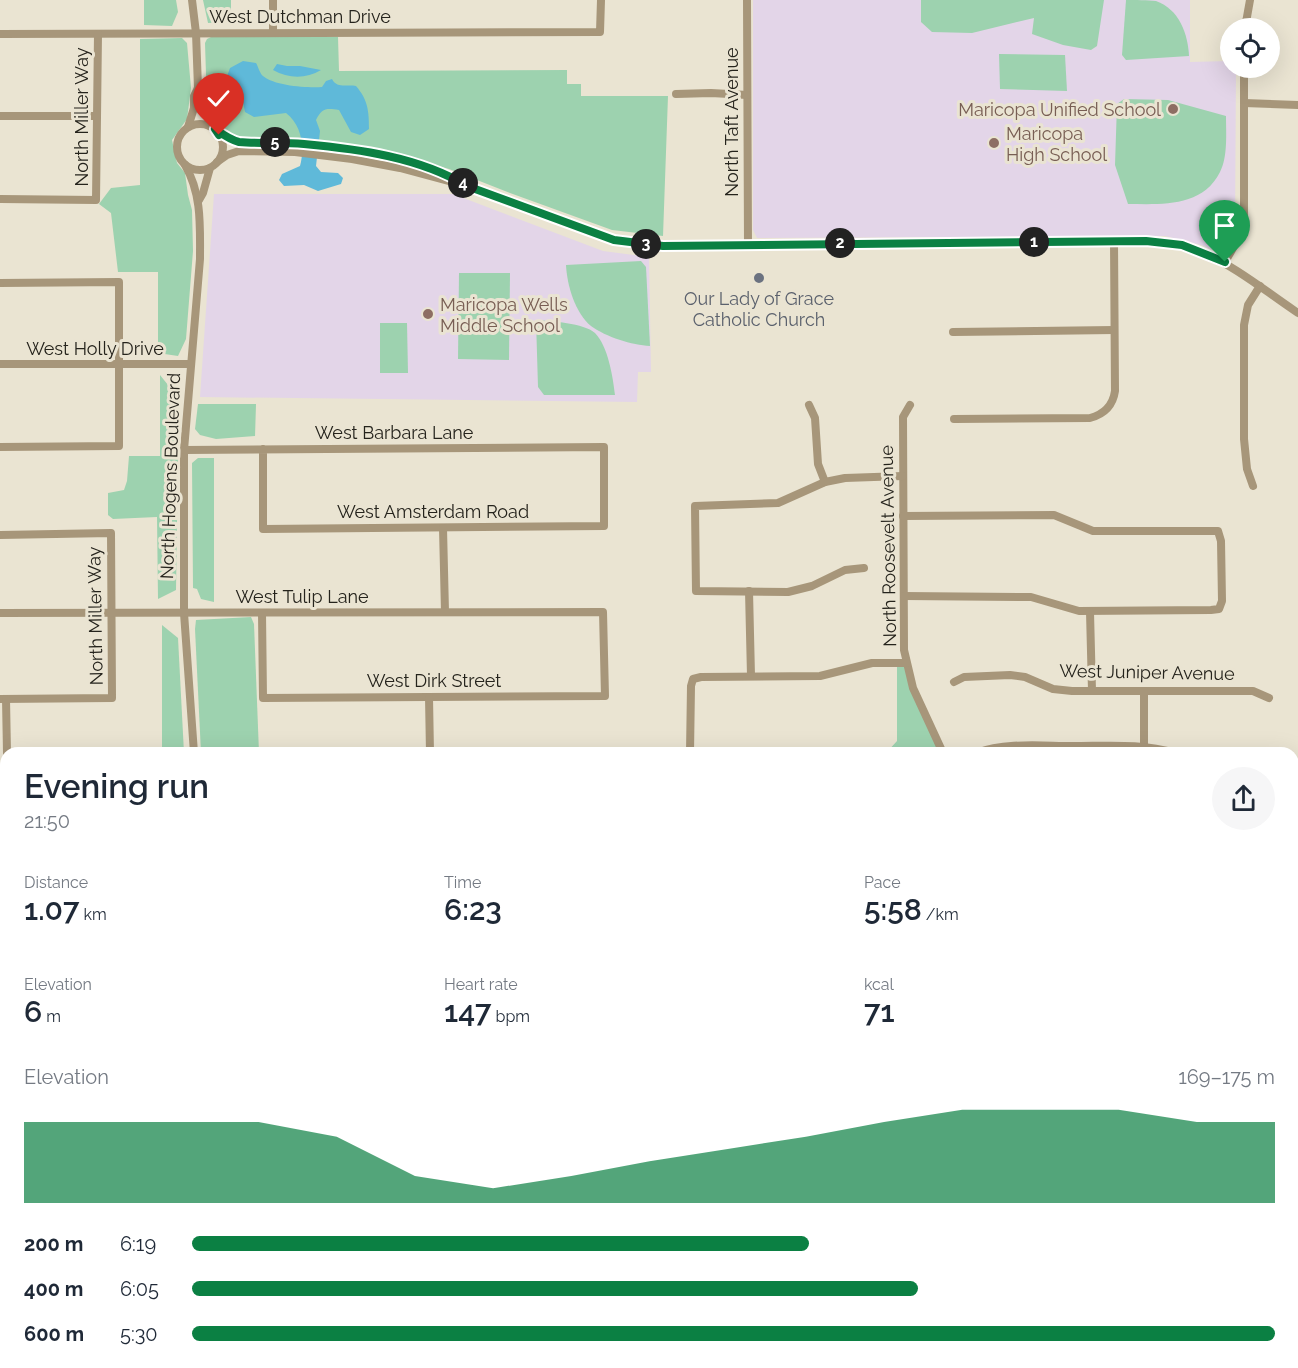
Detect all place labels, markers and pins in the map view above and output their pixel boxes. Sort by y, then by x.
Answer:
pin [193,73,244,135]
place label: Maricopa Unified School [958,99,1161,120]
marker: Maricopa Unified School [1166,102,1180,116]
place label: Maricopa High School [1006,123,1107,165]
pin: 5 [260,127,290,157]
marker: Maricopa High School [987,136,1001,150]
pin: 4 [448,168,478,198]
pin [1199,200,1250,262]
pin: 1 [1019,227,1049,257]
pin: 2 [825,228,855,258]
pin: 3 [631,229,661,259]
marker: Our Lady of Grace Catholic Church [752,271,766,285]
place label: Our Lady of Grace Catholic Church [684,288,834,330]
place label: Maricopa Wells Middle School [440,294,568,336]
marker: Maricopa Wells Middle School [421,307,435,321]

